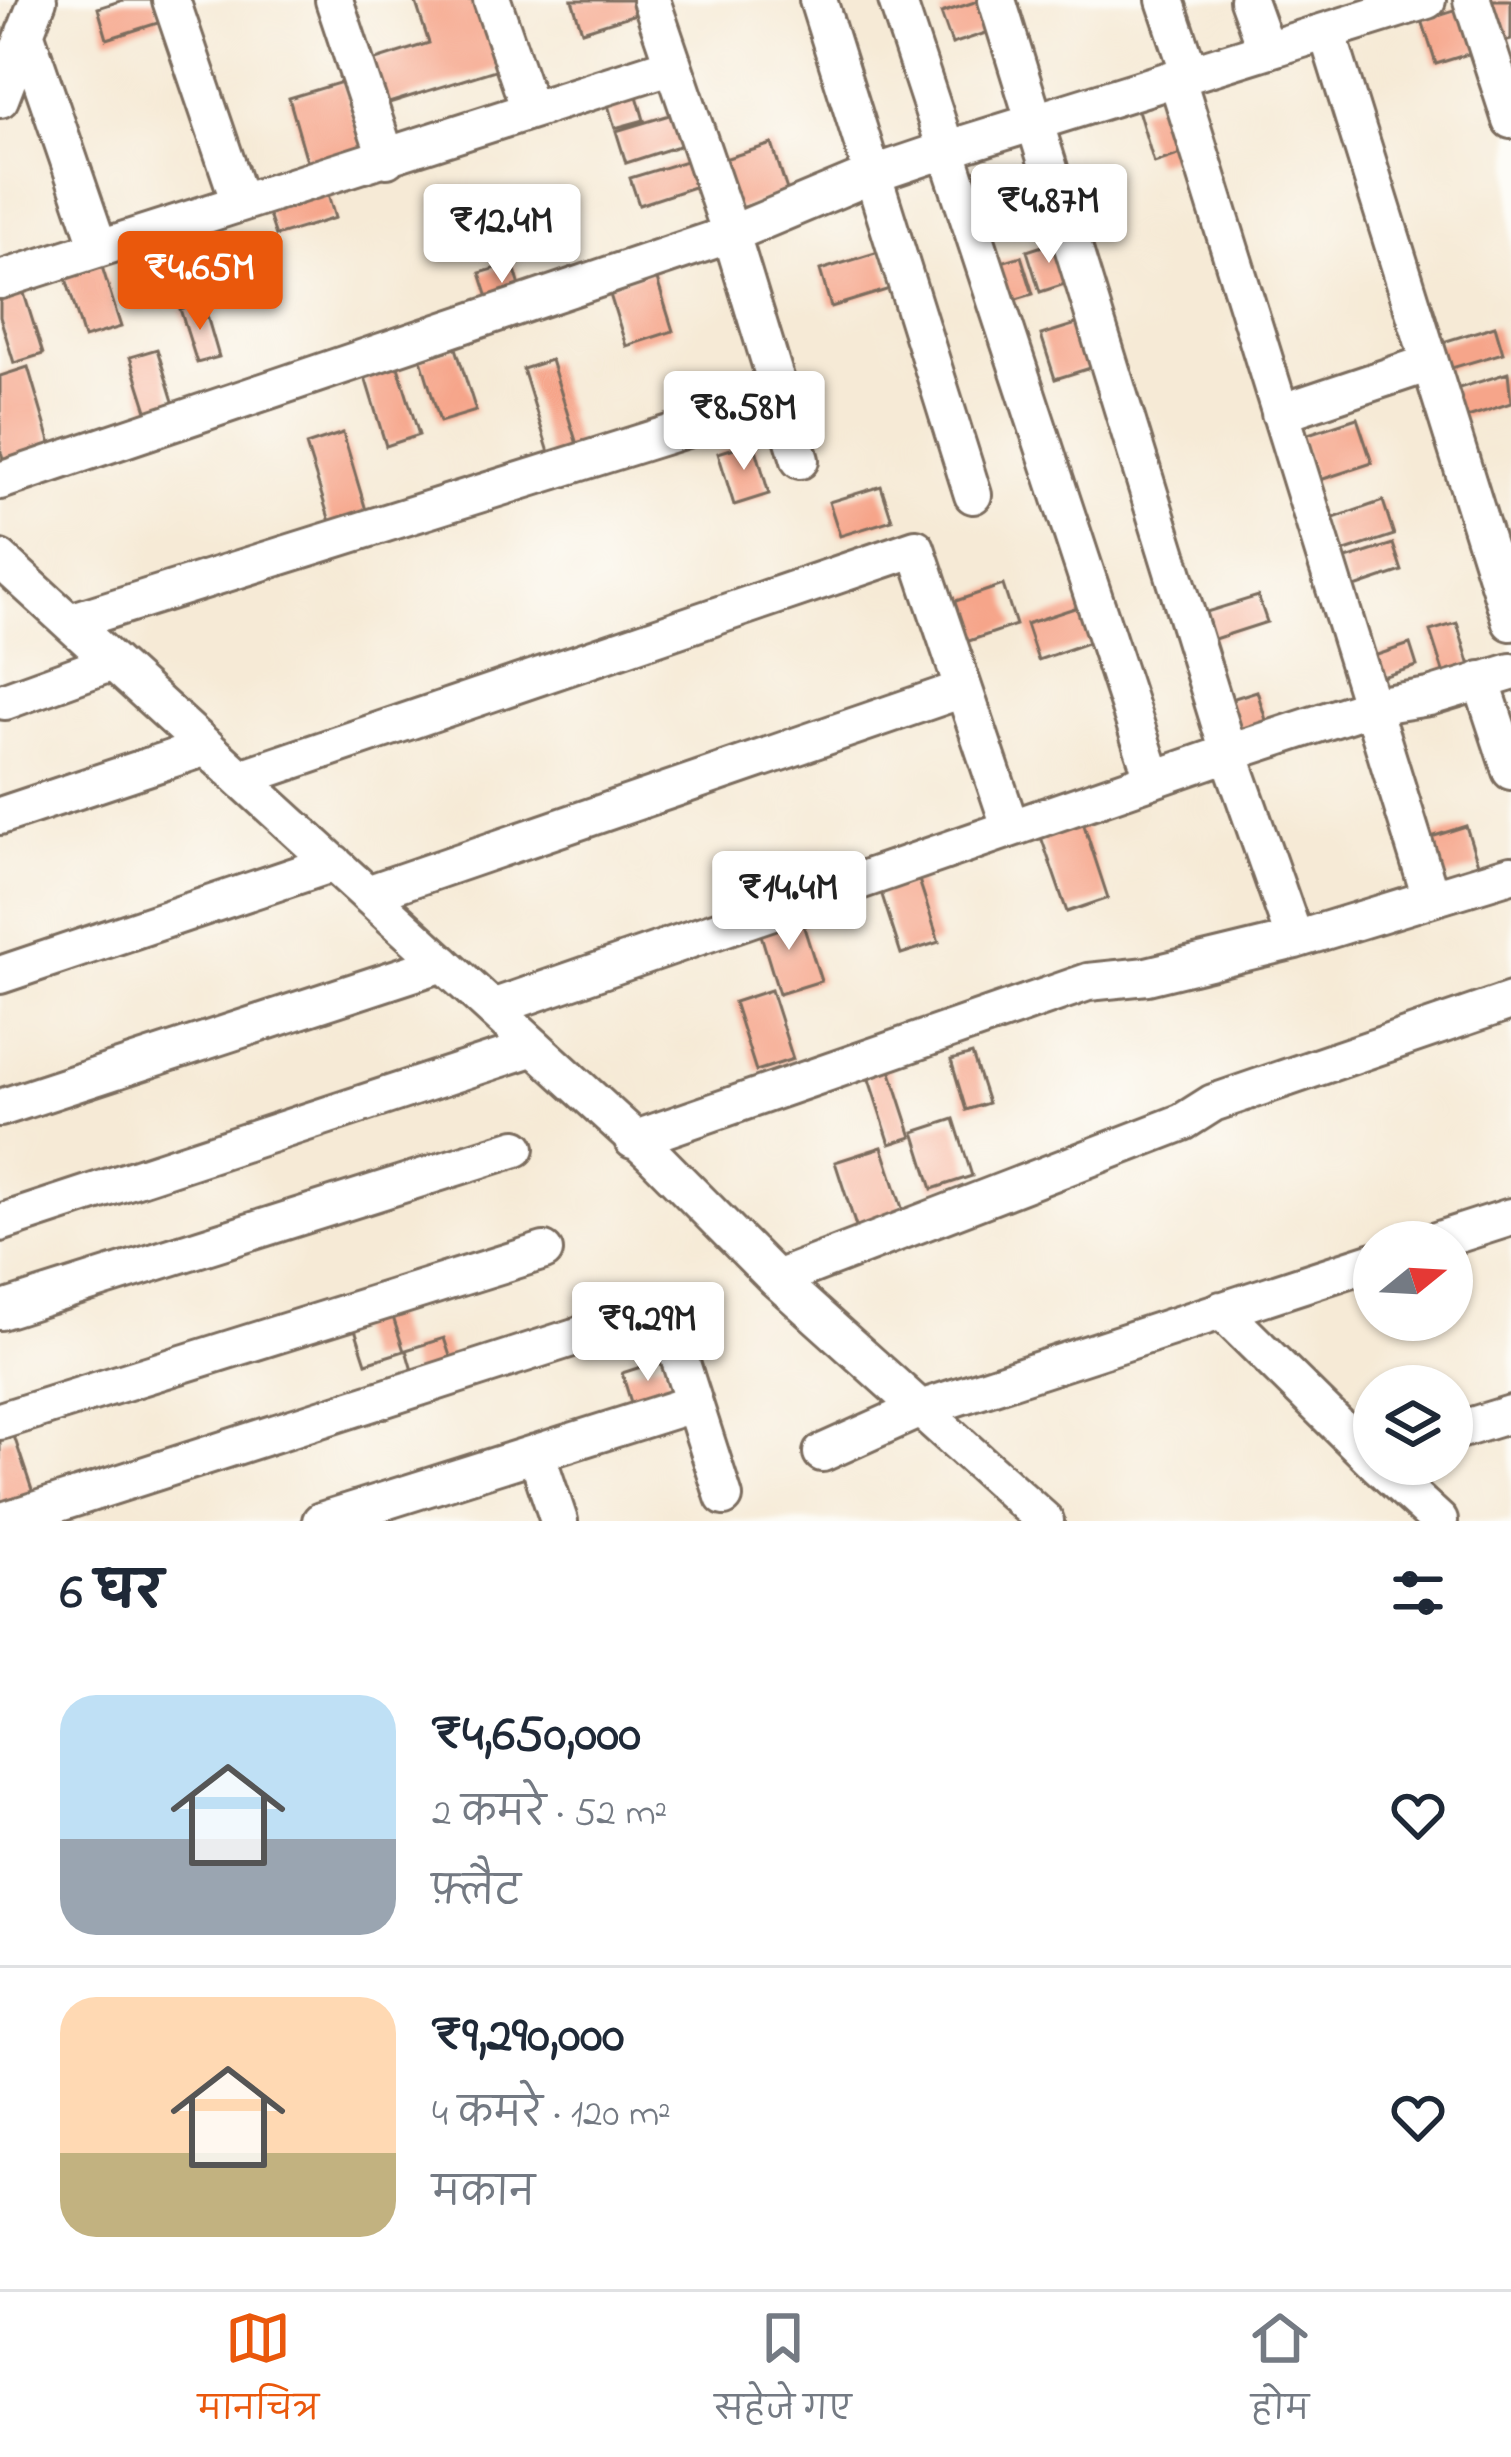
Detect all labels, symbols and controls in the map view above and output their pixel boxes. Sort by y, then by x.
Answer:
pin: ₹4.87M [951,164,1147,266]
text: ₹4.87M [998,174,1100,231]
pin: ₹12.4M [404,184,600,286]
text: ₹12.4M [451,194,553,251]
pin: ₹4.65M [102,231,298,333]
text: ₹4.65M [145,241,255,298]
pin: ₹8.58M [646,371,842,473]
text: ₹8.58M [691,381,797,438]
pin: ₹14.4M [691,851,887,953]
text: ₹14.4M [739,861,839,918]
north arrow [1353,1221,1473,1341]
map controls [1353,1221,1473,1485]
pin: ₹9.29M [550,1282,746,1384]
text: ₹9.29M [599,1292,697,1349]
button: layers [1353,1365,1473,1485]
text: 6 घर [60,1557,163,1632]
icon: filters [1385,1560,1451,1626]
text: ₹4,650,000 [432,1699,641,1774]
icon: home [156,1743,300,1887]
icon: heart [1385,1782,1451,1848]
text: 2 कमरे · 52 m² [432,1786,667,1843]
text: फ़्लैट [432,1865,521,1922]
text: ₹9,290,000 [432,2000,624,2075]
icon: home [156,2045,300,2189]
icon: heart [1385,2084,1451,2150]
text: 4 कमरे · 120 m² [432,2087,671,2144]
text: मकान [432,2166,535,2223]
tab: मानचित्र [198,2305,319,2444]
tab: सहेजे गए [715,2305,851,2444]
tab: होम [1247,2305,1313,2444]

